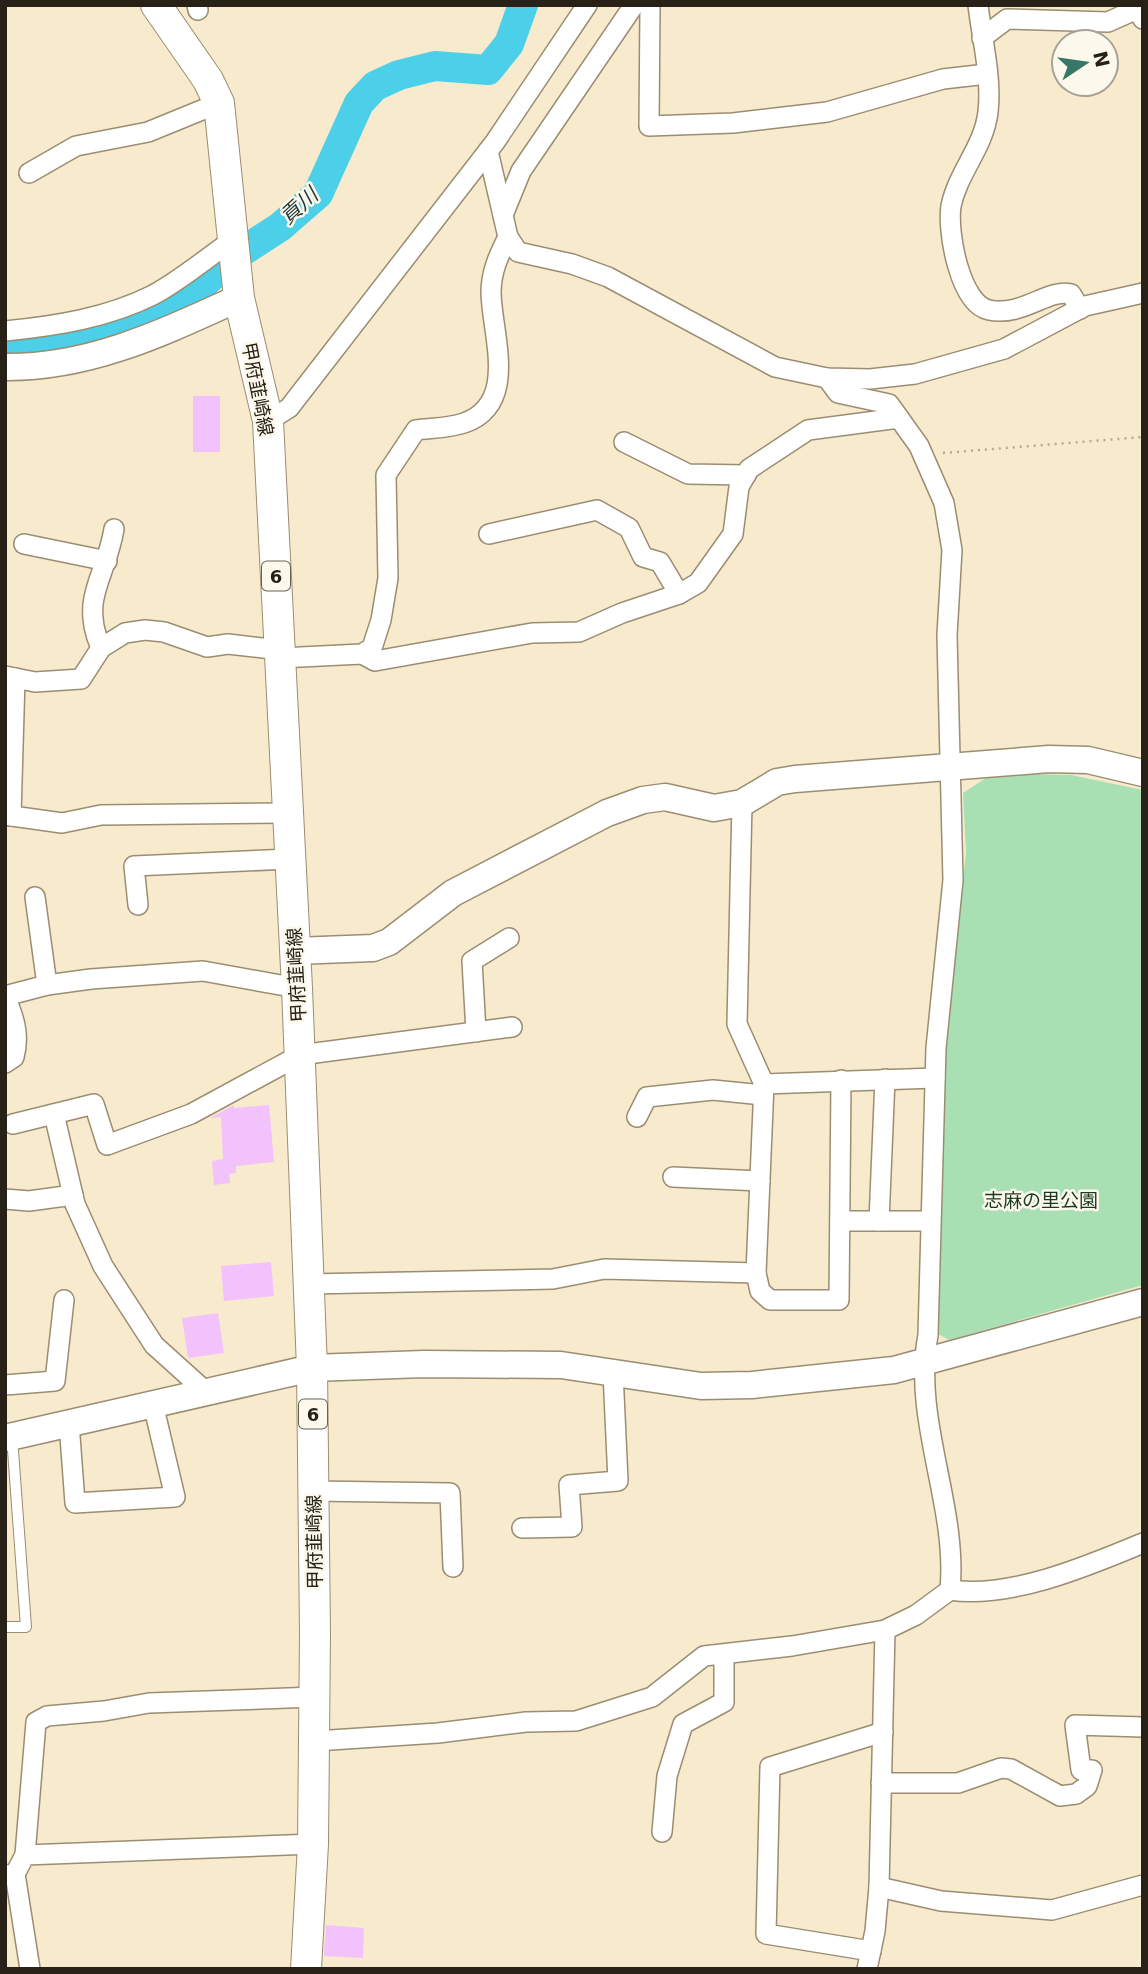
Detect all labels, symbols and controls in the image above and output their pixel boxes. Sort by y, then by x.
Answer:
north arrow [1050,28,1120,98]
text: N [1089,49,1114,69]
water label: 貢川 [275,182,324,229]
street label: 甲府韮崎線 [238,340,278,438]
road number: 6 [262,562,290,590]
street label: 甲府韮崎線 [283,927,309,1023]
park label: 志麻の里公園 [984,1189,1098,1211]
road number: 6 [299,1400,327,1428]
street label: 甲府韮崎線 [302,1494,326,1590]

